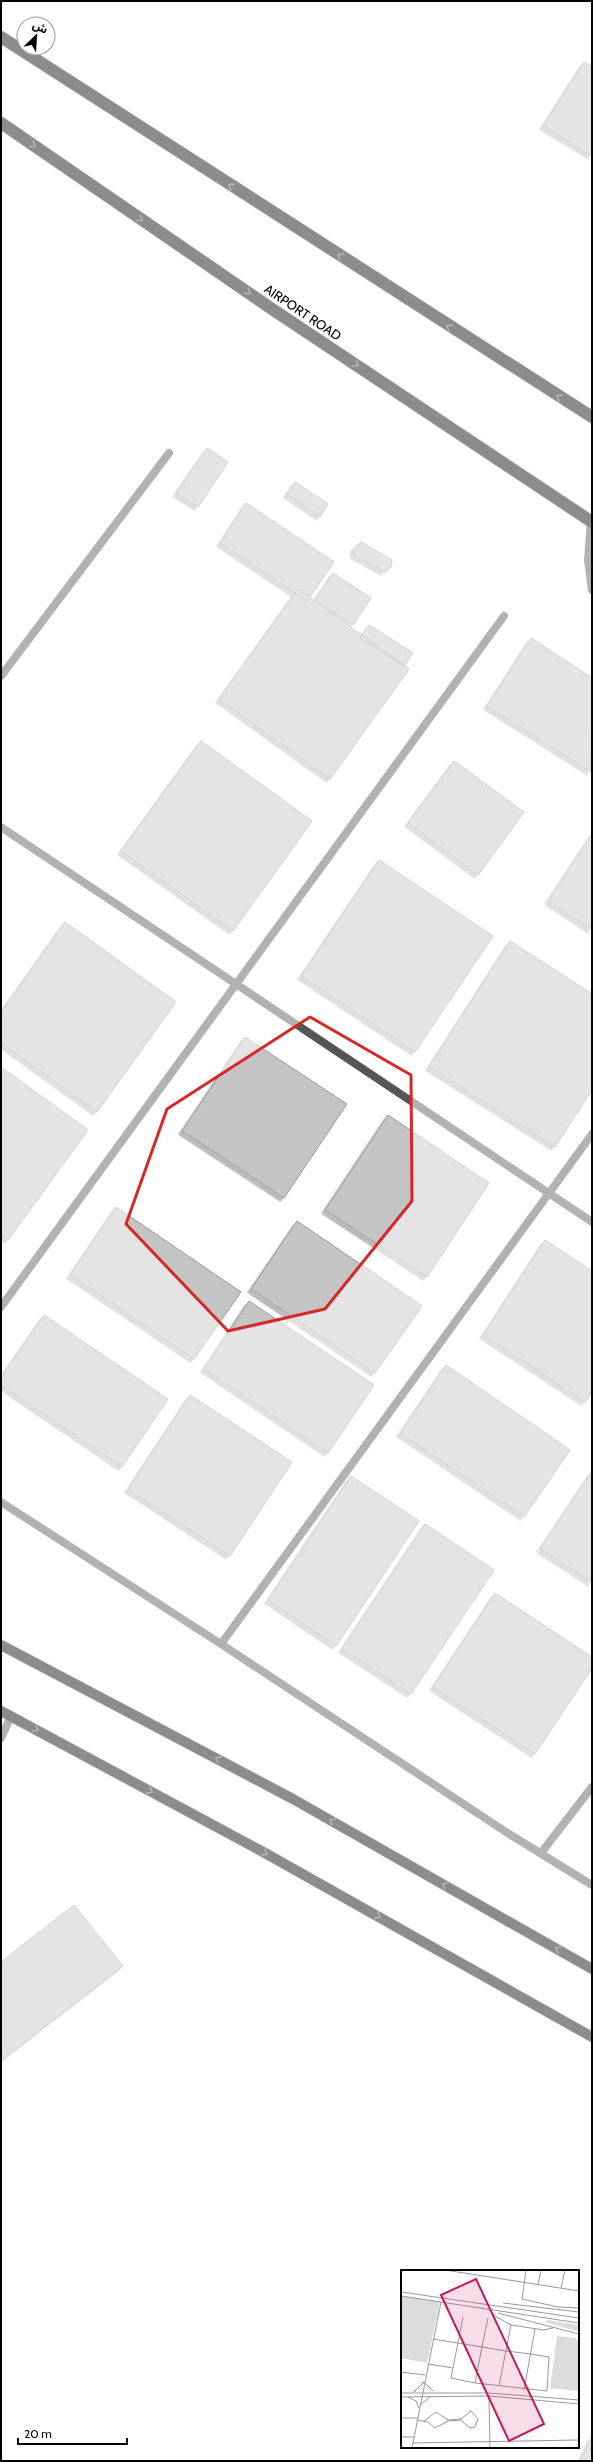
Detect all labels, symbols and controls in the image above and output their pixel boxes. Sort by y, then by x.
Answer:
north arrow [16,16,56,56]
text: ش [30,17,50,36]
one-way arrow [29,140,36,148]
one-way arrow [228,183,235,190]
one-way arrow [136,214,143,221]
one-way arrow [337,253,344,261]
street label: AIRPORT ROAD [262,280,344,344]
one-way arrow [243,287,250,294]
one-way arrow [447,324,454,331]
one-way arrow [352,360,359,367]
one-way arrow [556,394,563,401]
one-way arrow [31,1725,39,1732]
one-way arrow [215,1756,222,1763]
one-way arrow [146,1786,153,1794]
one-way arrow [329,1818,336,1825]
one-way arrow [260,1848,268,1855]
one-way arrow [442,1883,449,1890]
one-way arrow [374,1912,381,1919]
one-way arrow [555,1947,562,1954]
inset map [401,2270,579,2448]
scale bar [18,2420,127,2446]
text: 20 m [24,2426,52,2441]

